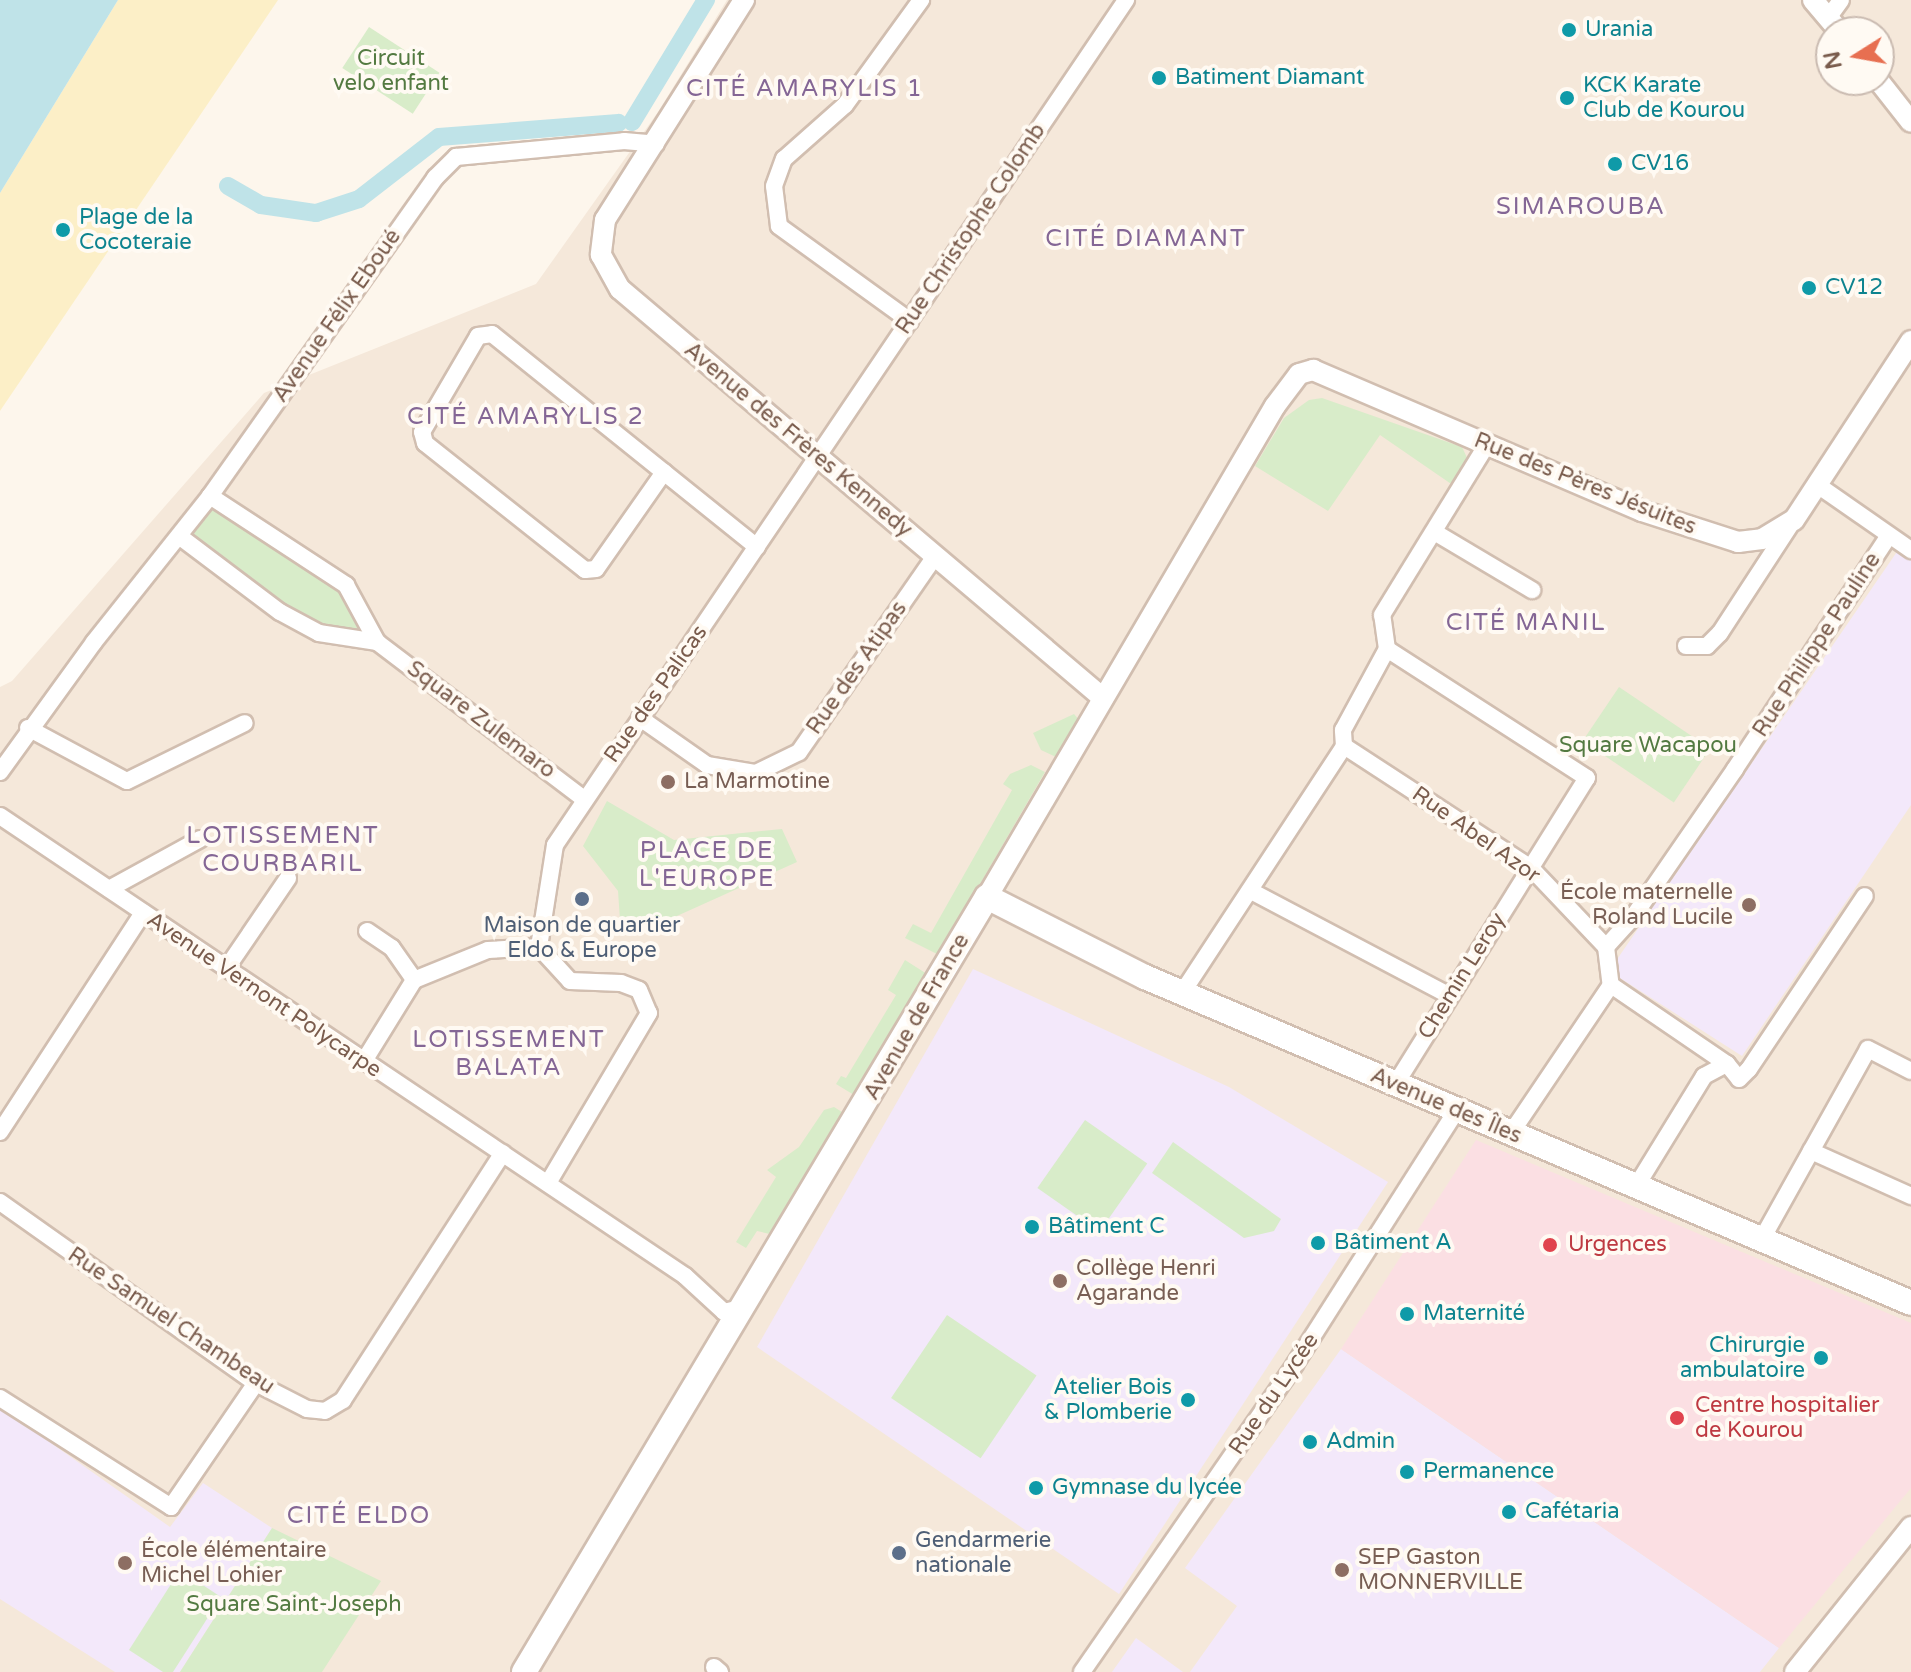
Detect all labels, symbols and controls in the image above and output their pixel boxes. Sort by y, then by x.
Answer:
north arrow [1815,16,1895,96]
place label: Urania [1585,17,1653,43]
marker: Urania [1560,21,1578,39]
park label: Circuit velo enfant [333,45,449,96]
text: N [1819,49,1848,71]
place label: Batiment Diamant [1175,65,1364,91]
marker: Batiment Diamant [1150,69,1168,87]
place label: KCK Karate Club de Kourou [1583,72,1745,124]
district label: CITÉ AMARYLIS 1 [686,75,924,103]
marker: KCK Karate Club de Kourou [1558,89,1576,107]
street label: Rue Christophe Colomb [891,119,1051,339]
place label: CV16 [1631,151,1689,177]
marker: CV16 [1606,155,1624,173]
district label: SIMAROUBA [1496,193,1666,221]
place label: Plage de la Cocoteraie [79,204,193,256]
marker: Plage de la Cocoteraie [54,221,72,239]
street label: Avenue Félix Eboué [267,224,407,408]
district label: CITÉ DIAMANT [1045,225,1247,253]
place label: CV12 [1825,275,1883,301]
marker: CV12 [1800,279,1818,297]
street label: Avenue des Frères Kennedy [679,337,917,543]
district label: CITÉ AMARYLIS 2 [407,403,645,431]
street label: Rue des Pères Jésuites [1470,427,1700,541]
street label: Rue Philippe Pauline [1748,548,1886,742]
street label: Rue des Atipas [801,596,913,740]
district label: CITÉ MANIL [1446,609,1606,637]
street label: Rue des Palicas [599,620,713,768]
street label: Square Zulemaro [402,656,560,784]
park label: Square Wacapou [1559,733,1737,759]
place label: La Marmotine [684,769,830,795]
marker: La Marmotine [659,773,677,791]
street label: Rue Abel Azor [1407,781,1545,889]
district label: LOTISSEMENT COURBARIL [186,822,380,878]
district label: PLACE DE L'EUROPE [639,837,775,893]
place label: École maternelle Roland Lucile [1560,879,1733,930]
marker: Maison de quartier Eldo & Europe [573,890,591,908]
marker: École maternelle Roland Lucile [1740,896,1758,914]
street label: Avenue Vernont Polycarpe [142,907,386,1083]
street label: Chemin Leroy [1413,908,1511,1044]
place label: Maison de quartier Eldo & Europe [483,912,681,964]
street label: Avenue de France [859,929,975,1105]
district label: LOTISSEMENT BALATA [412,1026,606,1082]
street label: Avenue des Îles [1366,1062,1526,1150]
place label: Bâtiment C [1048,1214,1164,1240]
marker: Bâtiment C [1023,1218,1041,1236]
place label: Bâtiment A [1334,1230,1452,1256]
place label: Urgences [1568,1232,1667,1258]
marker: Bâtiment A [1309,1234,1327,1252]
marker: Urgences [1539,1234,1561,1256]
street label: Rue Samuel Chambeau [63,1242,279,1400]
place label: Collège Henri Agarande [1076,1255,1216,1306]
marker: Collège Henri Agarande [1051,1272,1069,1290]
place label: Maternité [1423,1301,1525,1327]
marker: Maternité [1398,1305,1416,1323]
street label: Rue du Lycée [1224,1328,1324,1460]
place label: Chirurgie ambulatoire [1680,1332,1805,1384]
marker: Chirurgie ambulatoire [1812,1349,1830,1367]
place label: Atelier Bois & Plomberie [1044,1374,1172,1426]
marker: Atelier Bois & Plomberie [1179,1391,1197,1409]
place label: Centre hospitalier de Kourou [1695,1392,1879,1444]
marker: Centre hospitalier de Kourou [1666,1407,1688,1429]
place label: Admin [1326,1429,1395,1455]
marker: Admin [1301,1433,1319,1451]
place label: Permanence [1423,1459,1554,1485]
marker: Permanence [1398,1463,1416,1481]
place label: Gymnase du lycée [1052,1475,1242,1501]
marker: Gymnase du lycée [1027,1479,1045,1497]
place label: Cafétaria [1525,1499,1620,1525]
district label: CITÉ ELDO [287,1502,431,1530]
marker: Cafétaria [1500,1503,1518,1521]
place label: Gendarmerie nationale [915,1527,1051,1578]
place label: École élémentaire Michel Lohier [141,1537,326,1588]
marker: Gendarmerie nationale [890,1544,908,1562]
place label: SEP Gaston MONNERVILLE [1358,1544,1523,1596]
marker: École élémentaire Michel Lohier [116,1554,134,1572]
marker: SEP Gaston MONNERVILLE [1333,1561,1351,1579]
park label: Square Saint-Joseph [186,1592,402,1618]

